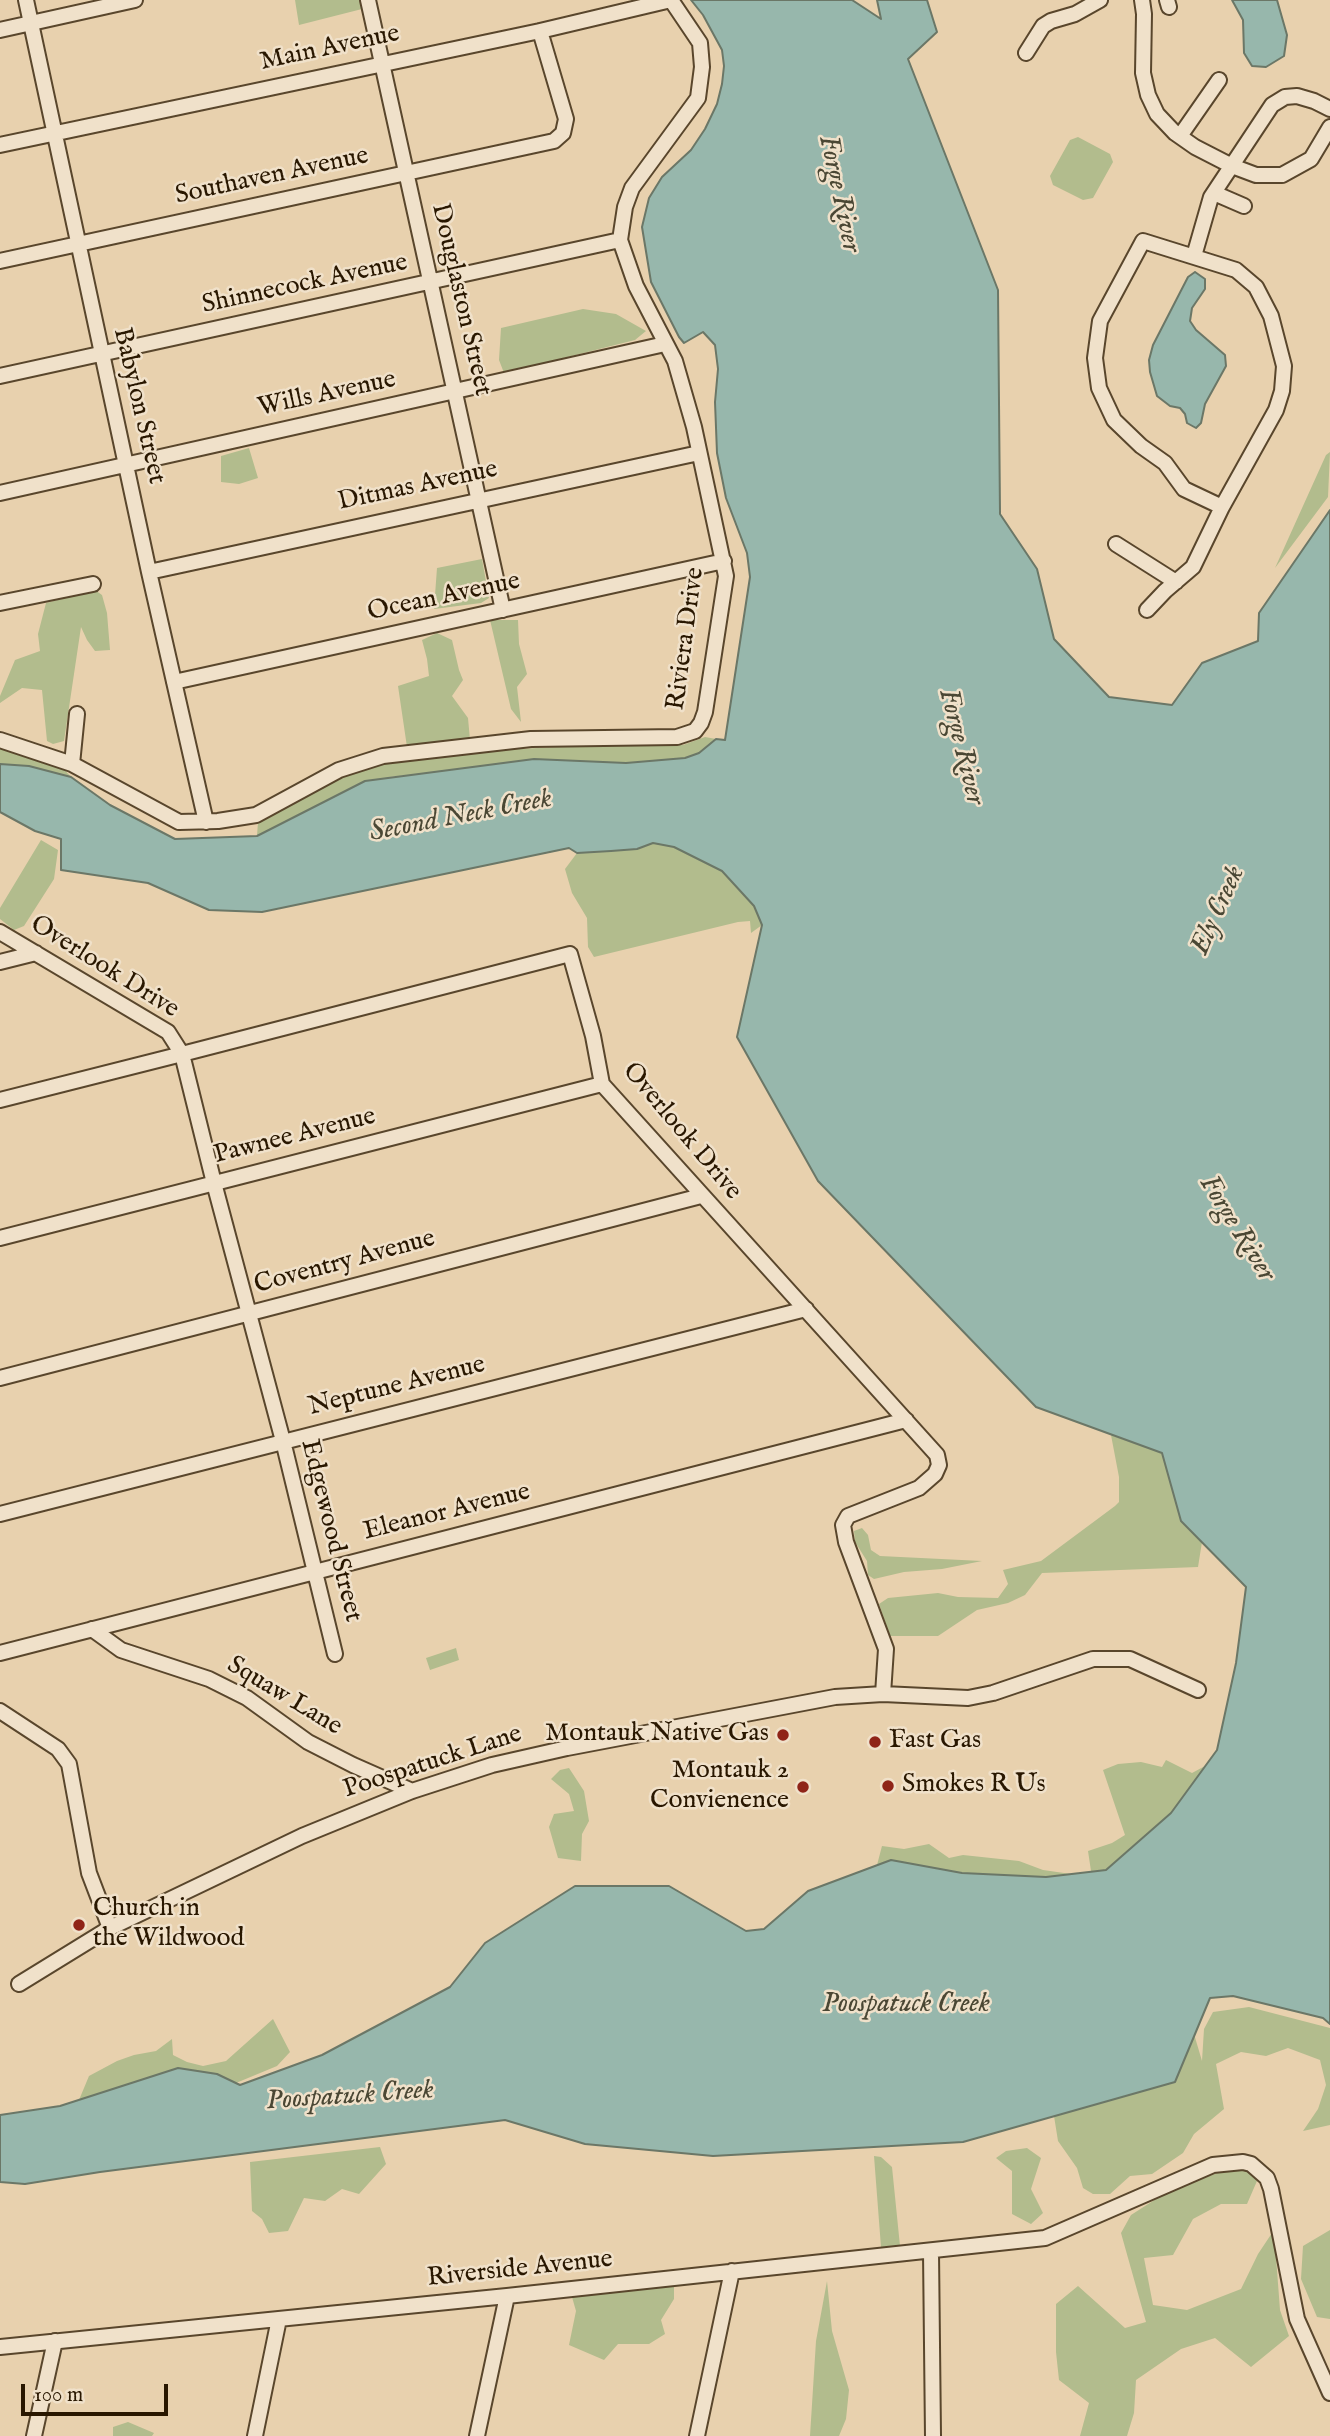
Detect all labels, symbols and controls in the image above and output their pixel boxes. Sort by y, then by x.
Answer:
street label: Main Avenue [257,19,403,79]
water label: Forge River [809,132,867,256]
street label: Southaven Avenue [173,141,371,213]
street label: Douglaston Street [423,201,497,399]
street label: Shinnecock Avenue [199,248,411,322]
street label: Babylon Street [105,325,171,487]
street label: Wills Avenue [255,365,399,425]
street label: Ditmas Avenue [335,455,501,519]
street label: Riviera Drive [662,566,712,712]
street label: Ocean Avenue [365,567,523,629]
water label: Forge River [929,685,991,809]
water label: Second Neck Creek [367,783,555,851]
water label: Ely Creek [1185,861,1253,961]
street label: Overlook Drive [24,910,184,1026]
street label: Overlook Drive [615,1057,747,1207]
street label: Pawnee Avenue [211,1102,379,1172]
water label: Forge River [1190,1170,1282,1288]
street label: Coventry Avenue [251,1224,439,1302]
street label: Neptune Avenue [305,1350,489,1424]
street label: Edgewood Street [292,1437,368,1625]
street label: Eleanor Avenue [360,1477,534,1549]
street label: Squaw Lane [221,1650,347,1744]
street label: Poospatuck Lane [340,1719,526,1807]
place label: Montauk Native Gas [545,1719,769,1751]
place label: Fast Gas [889,1726,981,1758]
marker: Montauk Native Gas [775,1727,791,1743]
marker: Fast Gas [867,1734,883,1750]
place label: Montauk 2 Convienence [650,1756,789,1817]
place label: Smokes R Us [902,1770,1046,1802]
marker: Smokes R Us [880,1778,896,1794]
marker: Montauk 2 Convienence [795,1779,811,1795]
place label: Church in the Wildwood [93,1894,244,1955]
marker: Church in the Wildwood [71,1917,87,1933]
water label: Poospatuck Creek [822,1988,990,2022]
water label: Poospatuck Creek [265,2074,435,2120]
street label: Riverside Avenue [426,2245,614,2295]
scale bar [24,2370,172,2414]
text: 100 m [34,2382,83,2409]

